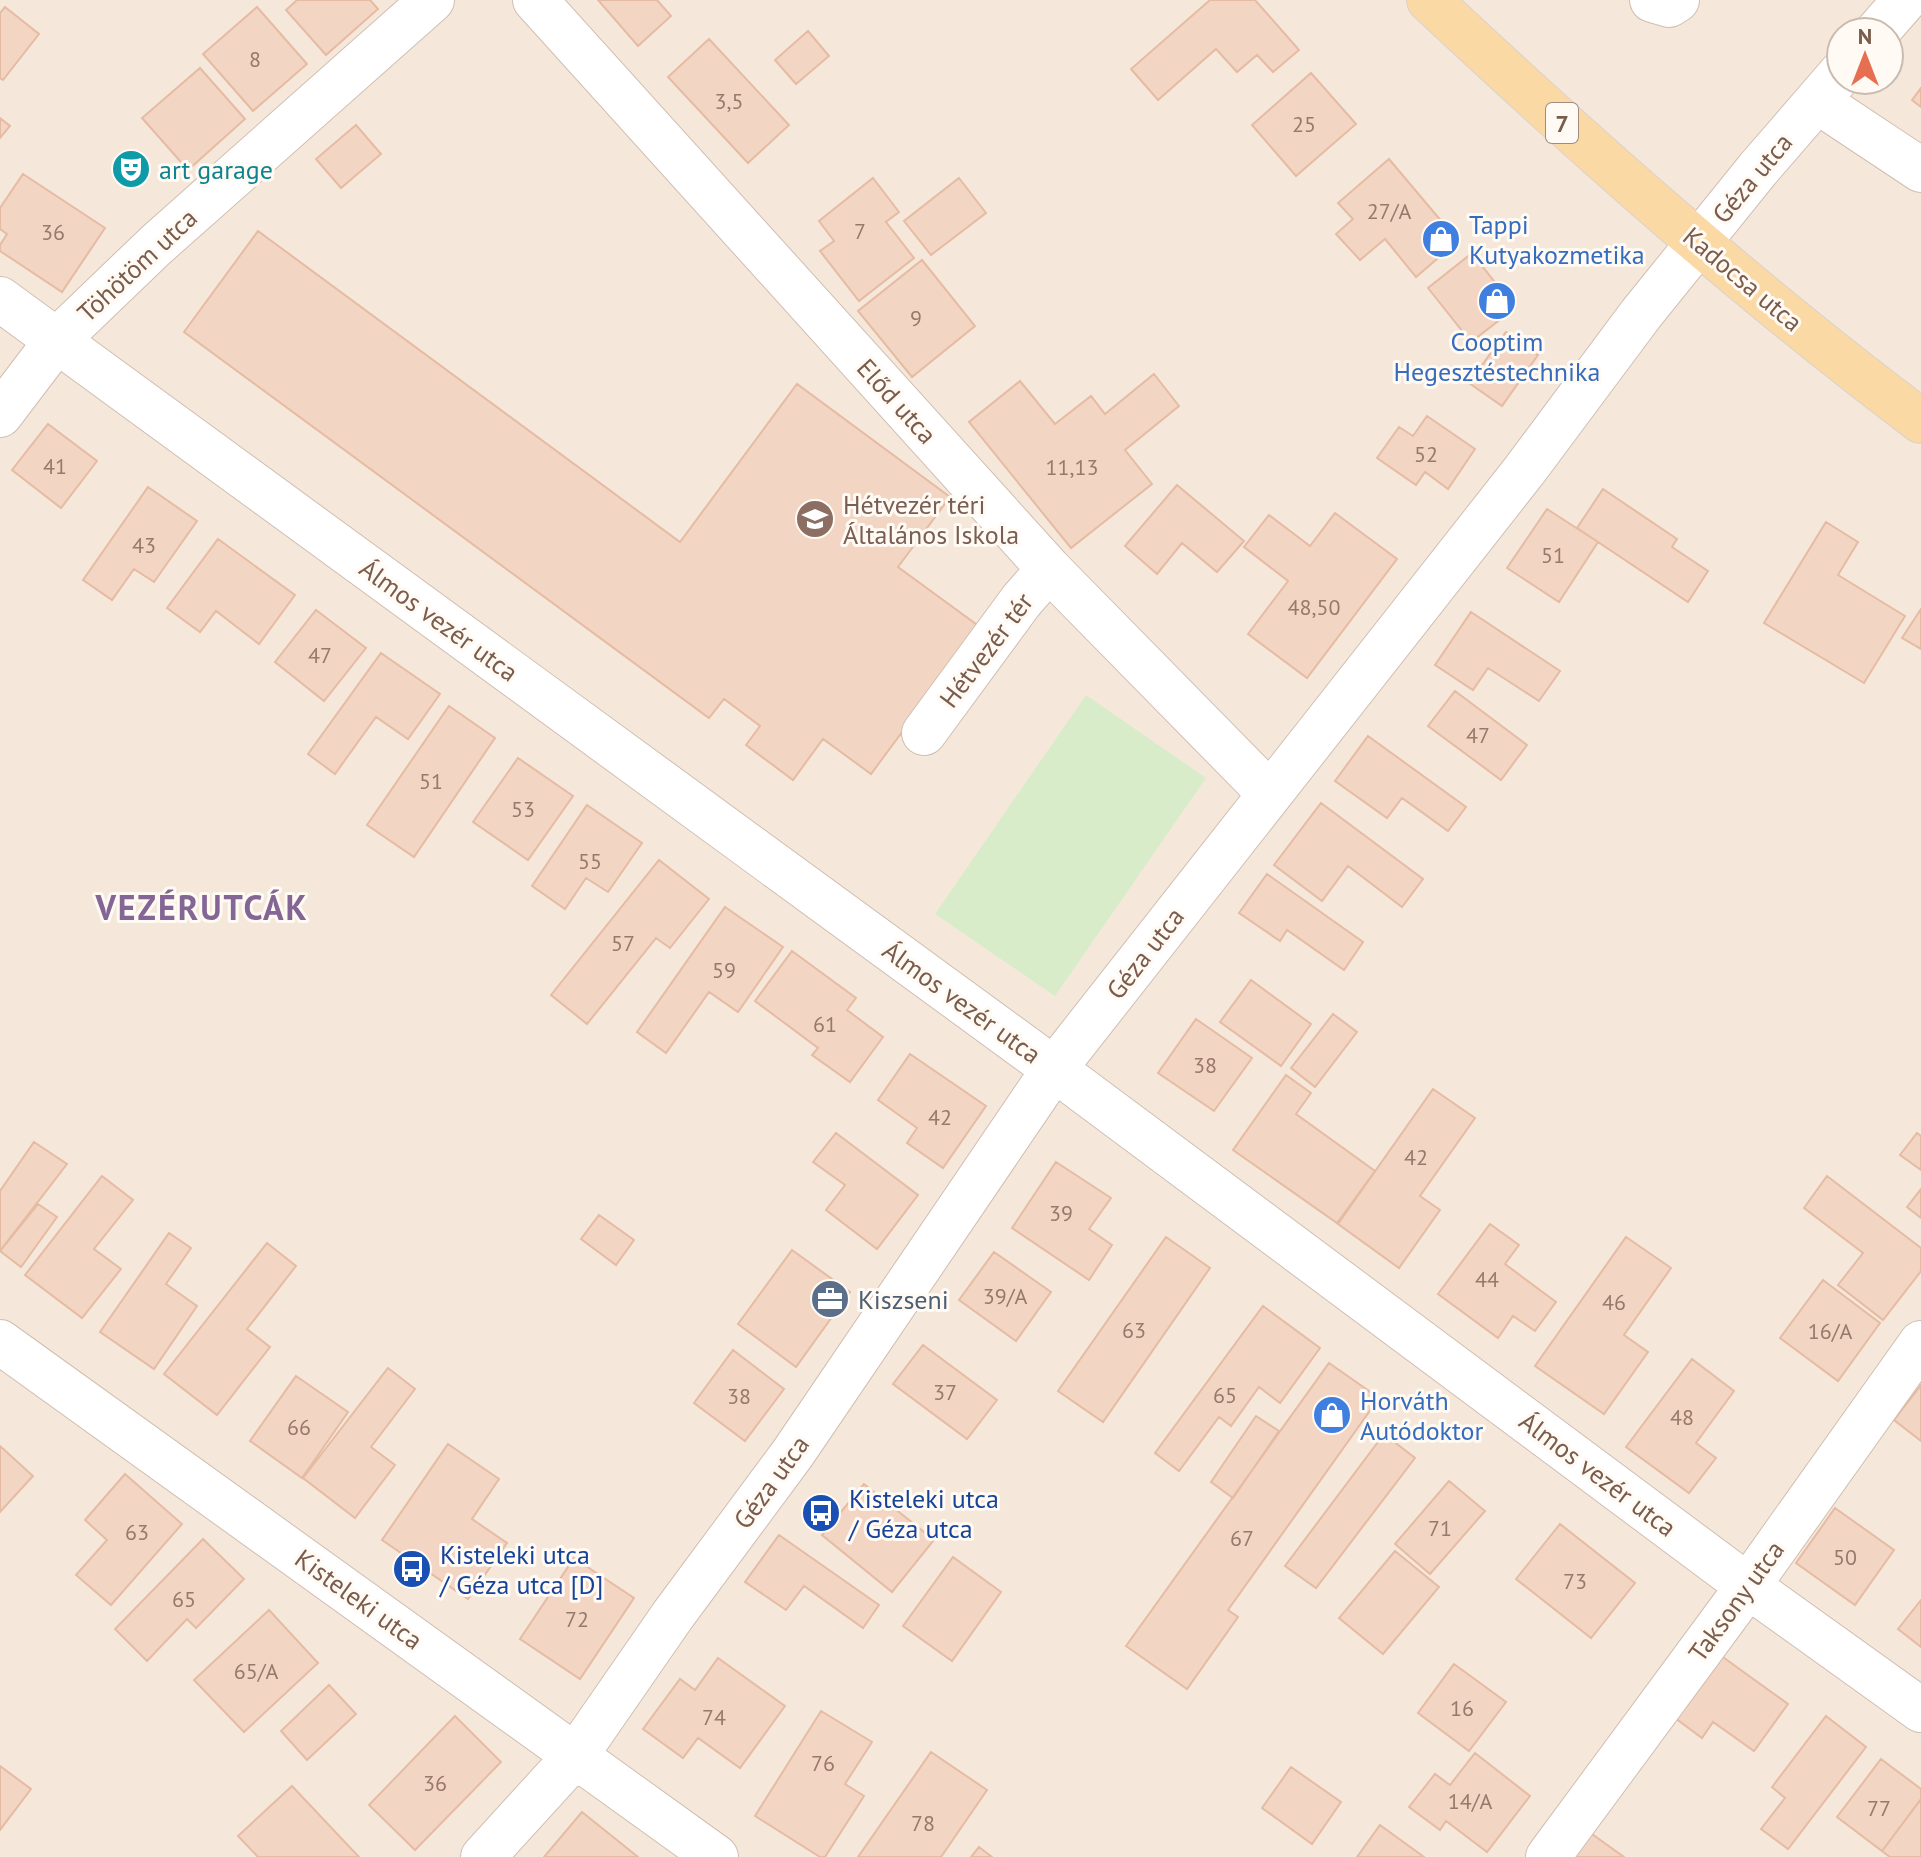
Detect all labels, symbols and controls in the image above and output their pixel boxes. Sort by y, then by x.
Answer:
north arrow [1825,16,1905,96]
text: N [1858,22,1872,50]
house number: 8 [249,45,261,73]
house number: 3,5 [715,87,743,115]
road number: 7 [1546,103,1578,143]
house number: 25 [1292,110,1316,138]
street label: Géza utca [1705,126,1799,230]
theatre icon: art garage [110,148,152,190]
place label: art garage [159,153,273,186]
house number: 27/A [1367,197,1411,225]
street label: Töhötöm utca [70,201,204,329]
place label: Tappi Kutyakozmetika [1469,208,1645,271]
house number: 7 [854,217,866,245]
house number: 36 [41,218,65,246]
shop icon: Tappi Kutyakozmetika [1420,218,1462,260]
street label: Kadocsa utca [1677,220,1809,338]
shop icon: Cooptim Hegesztéstechnika [1476,280,1518,322]
house number: 9 [910,304,922,332]
place label: Cooptim Hegesztéstechnika [1394,325,1600,388]
street label: Előd utca [850,351,944,451]
house number: 52 [1414,440,1438,468]
house number: 41 [43,452,67,480]
house number: 11,13 [1046,453,1098,481]
place label: Hétvezér téri Általános Iskola [843,488,1019,551]
school or university icon: Hétvezér téri Általános Iskola [794,498,836,540]
house number: 43 [132,531,156,559]
house number: 51 [1541,541,1565,569]
street label: Álmos vezér utca [353,551,525,689]
street label: Hétvezér tér [932,586,1040,714]
house number: 48,50 [1288,593,1340,621]
house number: 47 [308,641,332,669]
house number: 47 [1466,721,1490,749]
house number: 51 [419,767,443,795]
house number: 53 [511,795,535,823]
house number: 55 [578,847,602,875]
district label: VEZÉRUTCÁK [94,885,309,929]
street label: Géza utca [1099,900,1191,1006]
house number: 57 [611,929,635,957]
street label: Álmos vezér utca [876,933,1048,1071]
house number: 59 [712,956,736,984]
house number: 61 [813,1010,837,1038]
house number: 38 [1193,1051,1217,1079]
house number: 42 [928,1103,952,1131]
house number: 42 [1404,1143,1428,1171]
house number: 39 [1049,1199,1073,1227]
house number: 44 [1475,1265,1499,1293]
office icon: Kiszseni [809,1278,851,1320]
house number: 39/A [983,1282,1027,1310]
place label: Kiszseni [858,1283,949,1316]
house number: 46 [1602,1288,1626,1316]
house number: 63 [1122,1316,1146,1344]
house number: 16/A [1808,1317,1852,1345]
house number: 37 [933,1378,957,1406]
house number: 65 [1213,1381,1237,1409]
house number: 38 [727,1382,751,1410]
place label: Horváth Autódoktor [1360,1384,1484,1447]
shop icon: Horváth Autódoktor [1311,1394,1353,1436]
house number: 48 [1670,1403,1694,1431]
street label: Álmos vezér utca [1513,1404,1683,1544]
house number: 66 [287,1413,311,1441]
street label: Géza utca [726,1429,816,1535]
place label: Kisteleki utca / Géza utca [848,1482,999,1545]
bus stop icon: Kisteleki utca / Géza utca [800,1492,842,1534]
house number: 71 [1428,1514,1452,1542]
house number: 63 [125,1518,149,1546]
house number: 67 [1230,1524,1254,1552]
street label: Taksony utca [1681,1534,1791,1668]
place label: Kisteleki utca / Géza utca [D] [439,1538,603,1601]
street label: Kisteleki utca [289,1542,429,1656]
house number: 50 [1833,1543,1857,1571]
bus stop icon: Kisteleki utca / Géza utca [D] [391,1548,433,1590]
house number: 73 [1563,1567,1587,1595]
house number: 65 [172,1585,196,1613]
house number: 72 [565,1605,589,1633]
house number: 65/A [234,1657,278,1685]
house number: 16 [1450,1694,1474,1722]
house number: 74 [702,1703,726,1731]
house number: 76 [811,1749,835,1777]
house number: 36 [423,1769,447,1797]
house number: 14/A [1448,1787,1492,1815]
house number: 77 [1867,1794,1891,1822]
house number: 78 [911,1809,935,1837]

